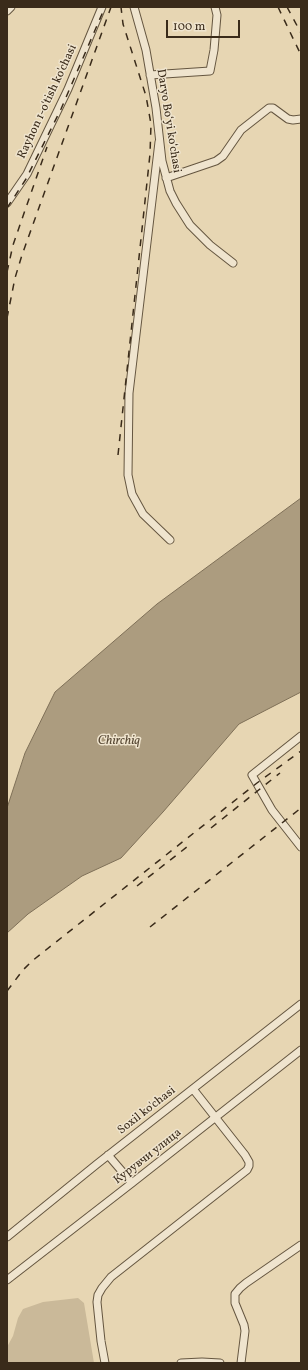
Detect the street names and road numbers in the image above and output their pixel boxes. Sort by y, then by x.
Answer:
street label: Rayhon 1-o'tish ko'chasi [15,43,81,161]
street label: Daryo Boʻyi koʻchasi [153,68,183,174]
street label: Soxil ko'chasi [115,1084,179,1138]
street label: Курувчи улица [111,1126,185,1188]

